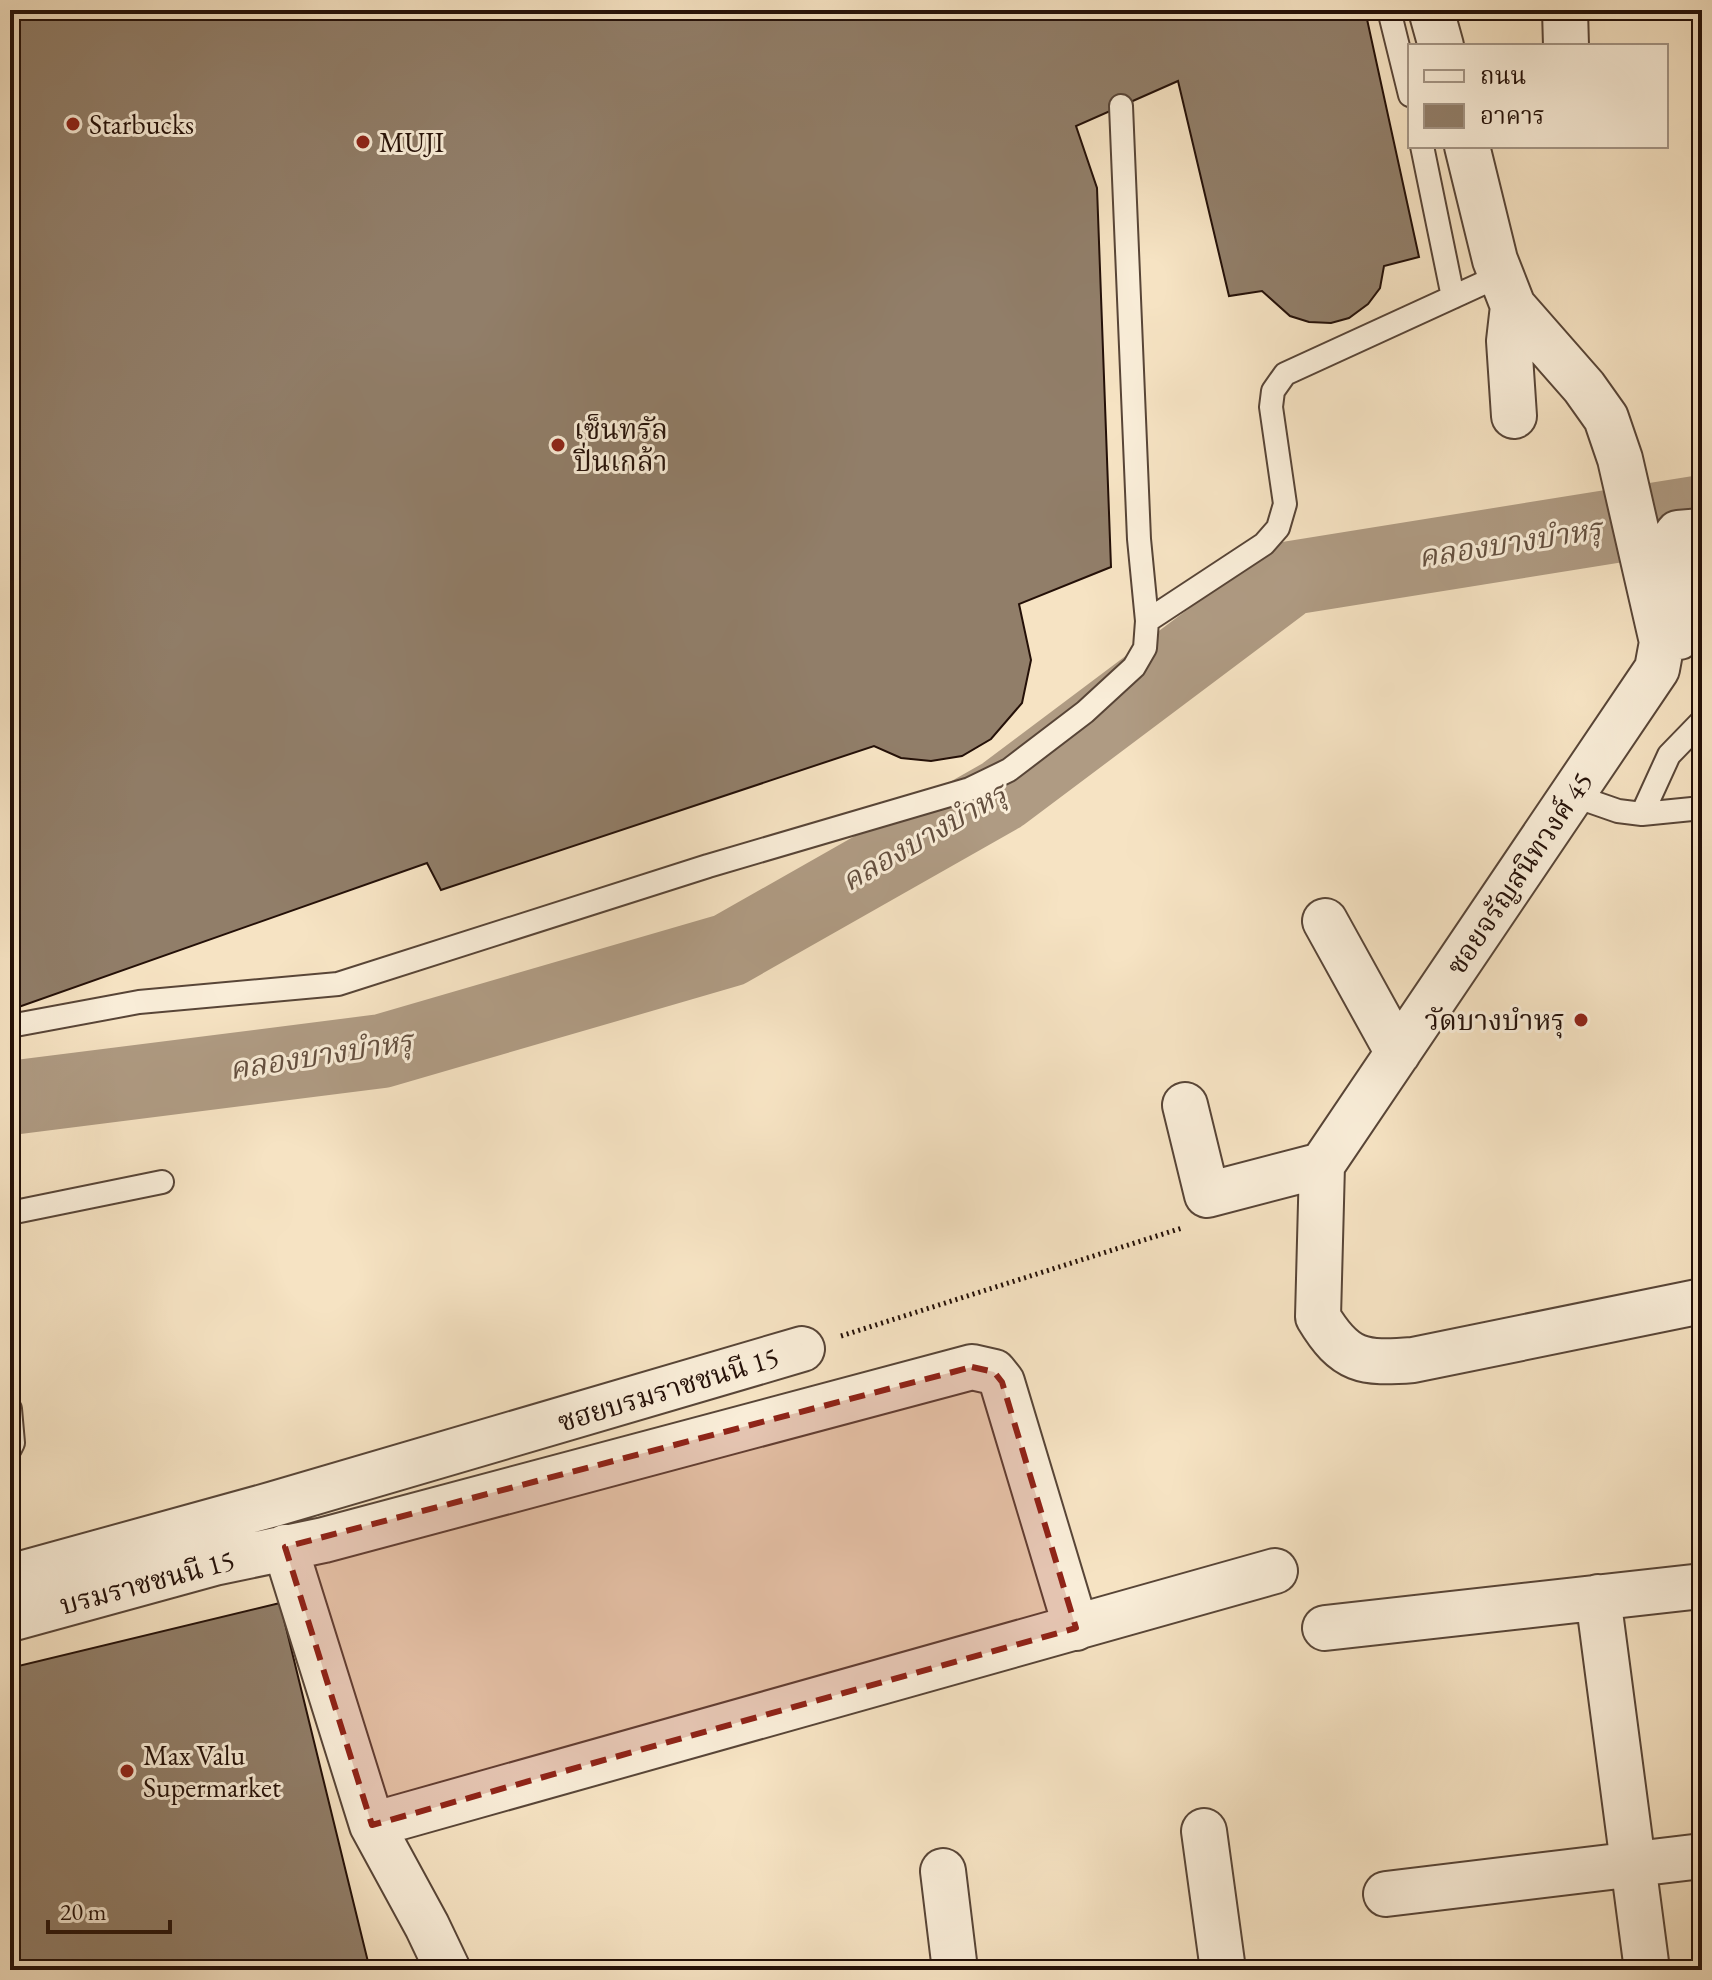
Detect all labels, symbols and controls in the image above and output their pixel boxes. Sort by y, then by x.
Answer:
legend [1408,44,1668,148]
text: ถนน [1480,60,1526,91]
text: อาคาร [1480,100,1545,131]
place label: Starbucks [89,106,194,142]
marker: Starbucks [64,115,82,133]
place label: MUJI [379,124,444,160]
marker: MUJI [354,133,372,151]
place label: เซ็นทรัล ปิ่นเกล้า [573,411,668,479]
marker: เซ็นทรัล ปิ่นเกล้า [549,436,567,454]
water label: คลองบางบำหรุ [1415,508,1607,576]
street label: ซอยจรัญสนิทวงศ์ 45 [1438,764,1600,982]
water label: คลองบางบำหรุ [834,772,1016,900]
place label: วัดบางบำหรุ [1425,1002,1565,1039]
marker: วัดบางบำหรุ [1572,1011,1590,1029]
water label: คลองบางบำหรุ [226,1020,418,1088]
street label: ซฮยบรมราชชนนี 15 [553,1338,783,1440]
street label: บรมราชชนนี 15 [56,1541,238,1623]
place label: Max Valu Supermarket [143,1737,281,1805]
marker: Max Valu Supermarket [118,1762,136,1780]
scale bar [48,1884,170,1934]
text: 20 m [60,1896,107,1927]

